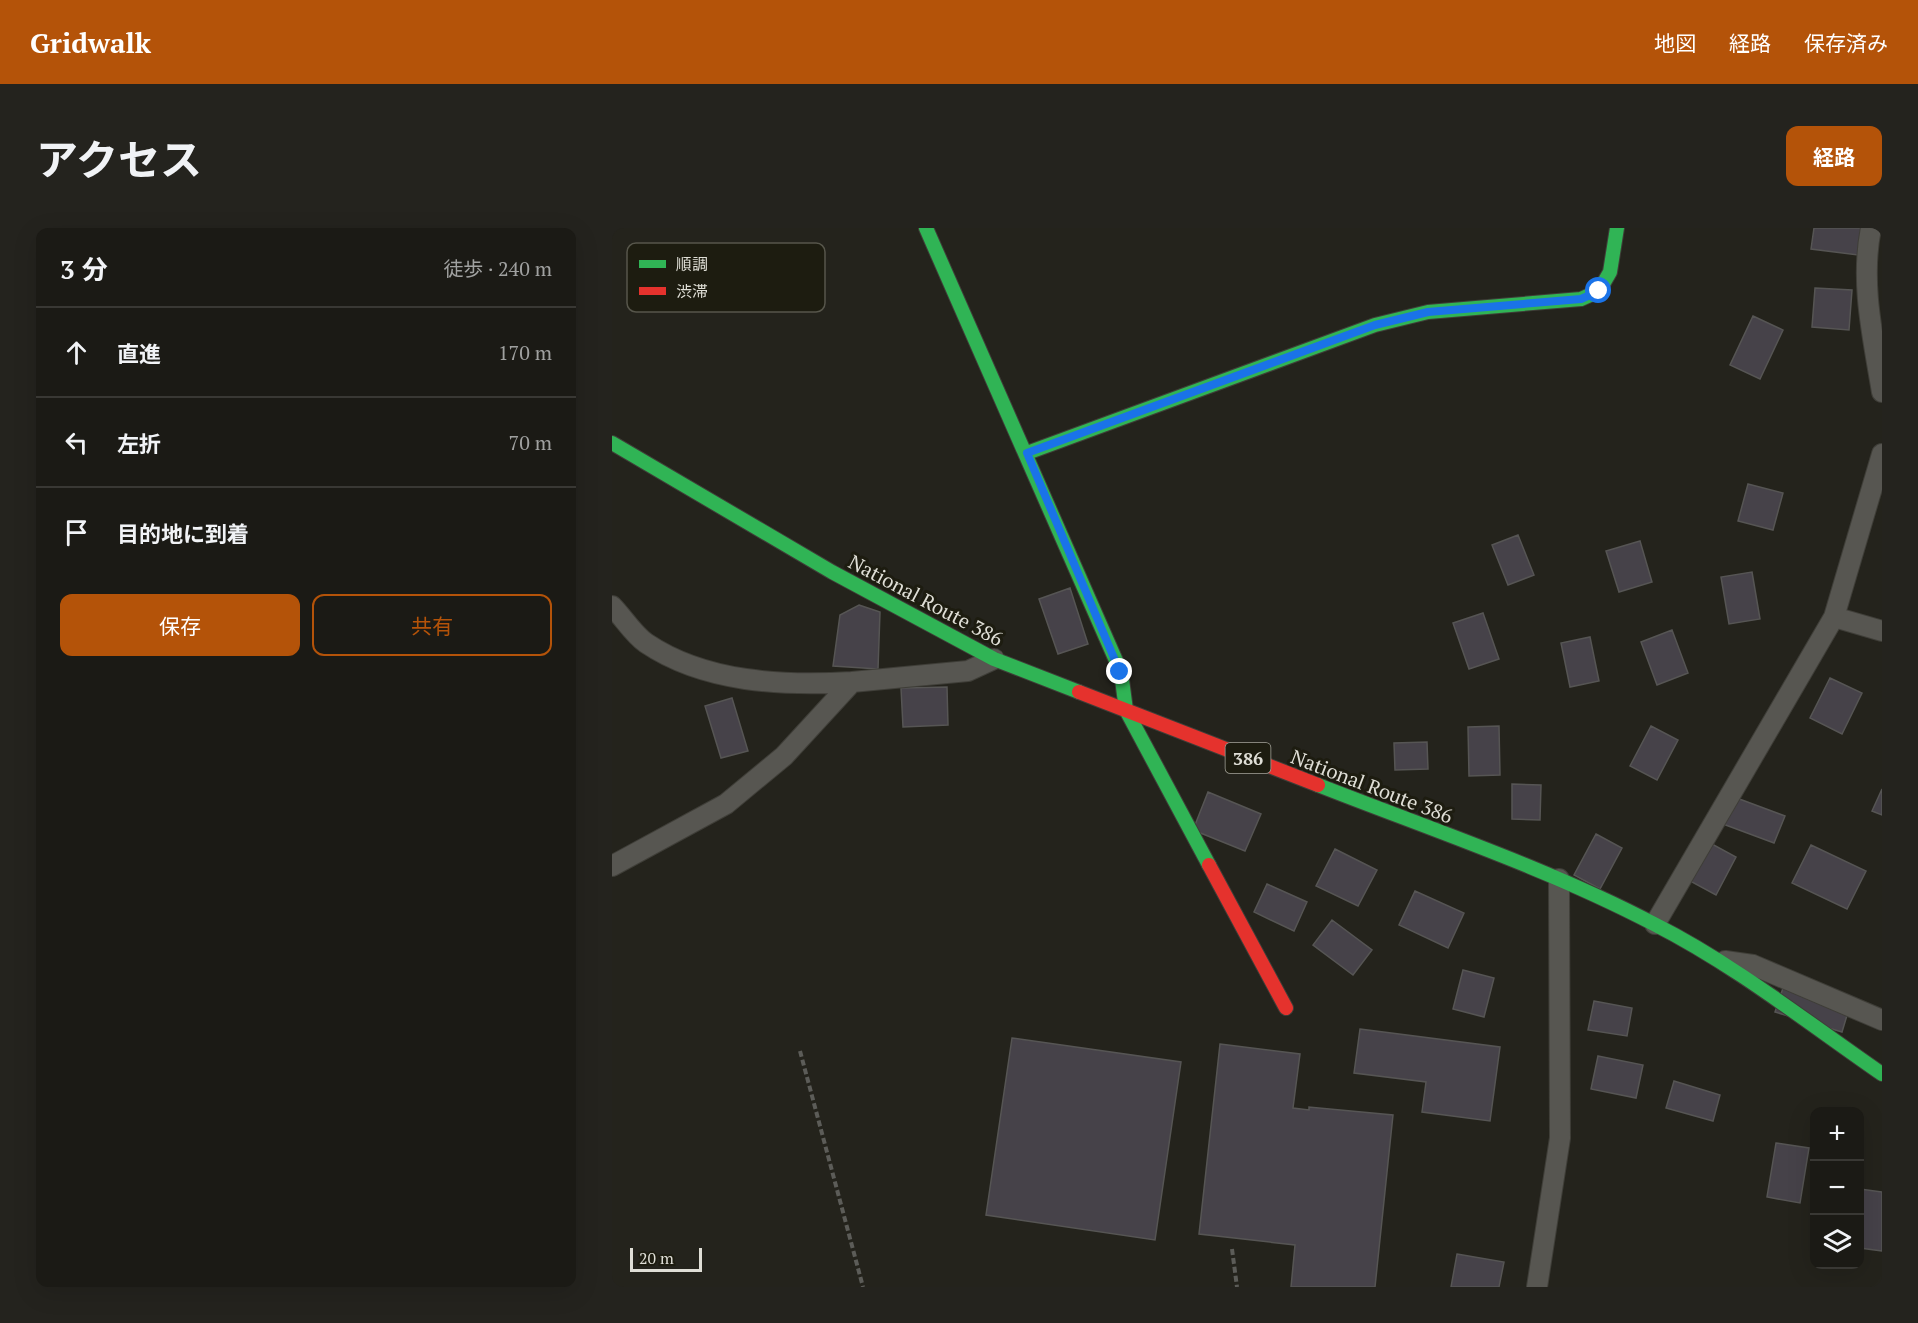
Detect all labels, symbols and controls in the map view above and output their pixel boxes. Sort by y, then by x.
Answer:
text: Gridwalk [30,24,151,61]
text: 地図 [1654,29,1696,57]
text: 経路 [1729,29,1771,57]
text: 保存済み [1804,29,1888,57]
button: 経路 [1786,126,1882,186]
text: アクセス [36,131,202,187]
legend [627,243,825,312]
text: 3 分 [60,252,108,286]
text: 順調 [676,253,708,275]
text: 徒歩 · 240 m [443,255,552,282]
route start [1585,277,1611,303]
text: 渋滞 [676,280,708,302]
icon: ahead [60,336,93,369]
text: 直進 [117,339,161,368]
text: 170 m [498,339,552,366]
icon: left [60,426,93,459]
text: 左折 [117,429,161,458]
text: 70 m [509,429,552,456]
icon: arrive [60,516,93,549]
text: 目的地に到着 [117,519,249,548]
street label: National Route 386 [844,548,1008,652]
button: 保存 [60,594,300,656]
button: 共有 [312,594,552,656]
route end [1106,658,1132,684]
road number: 386 [1226,743,1270,773]
street label: National Route 386 [1287,743,1457,829]
map controls [1810,1107,1864,1269]
button: + [1810,1107,1864,1161]
button: − [1810,1161,1864,1215]
button: layers [1810,1215,1864,1269]
scale bar [630,1245,702,1272]
text: 20 m [639,1247,674,1269]

